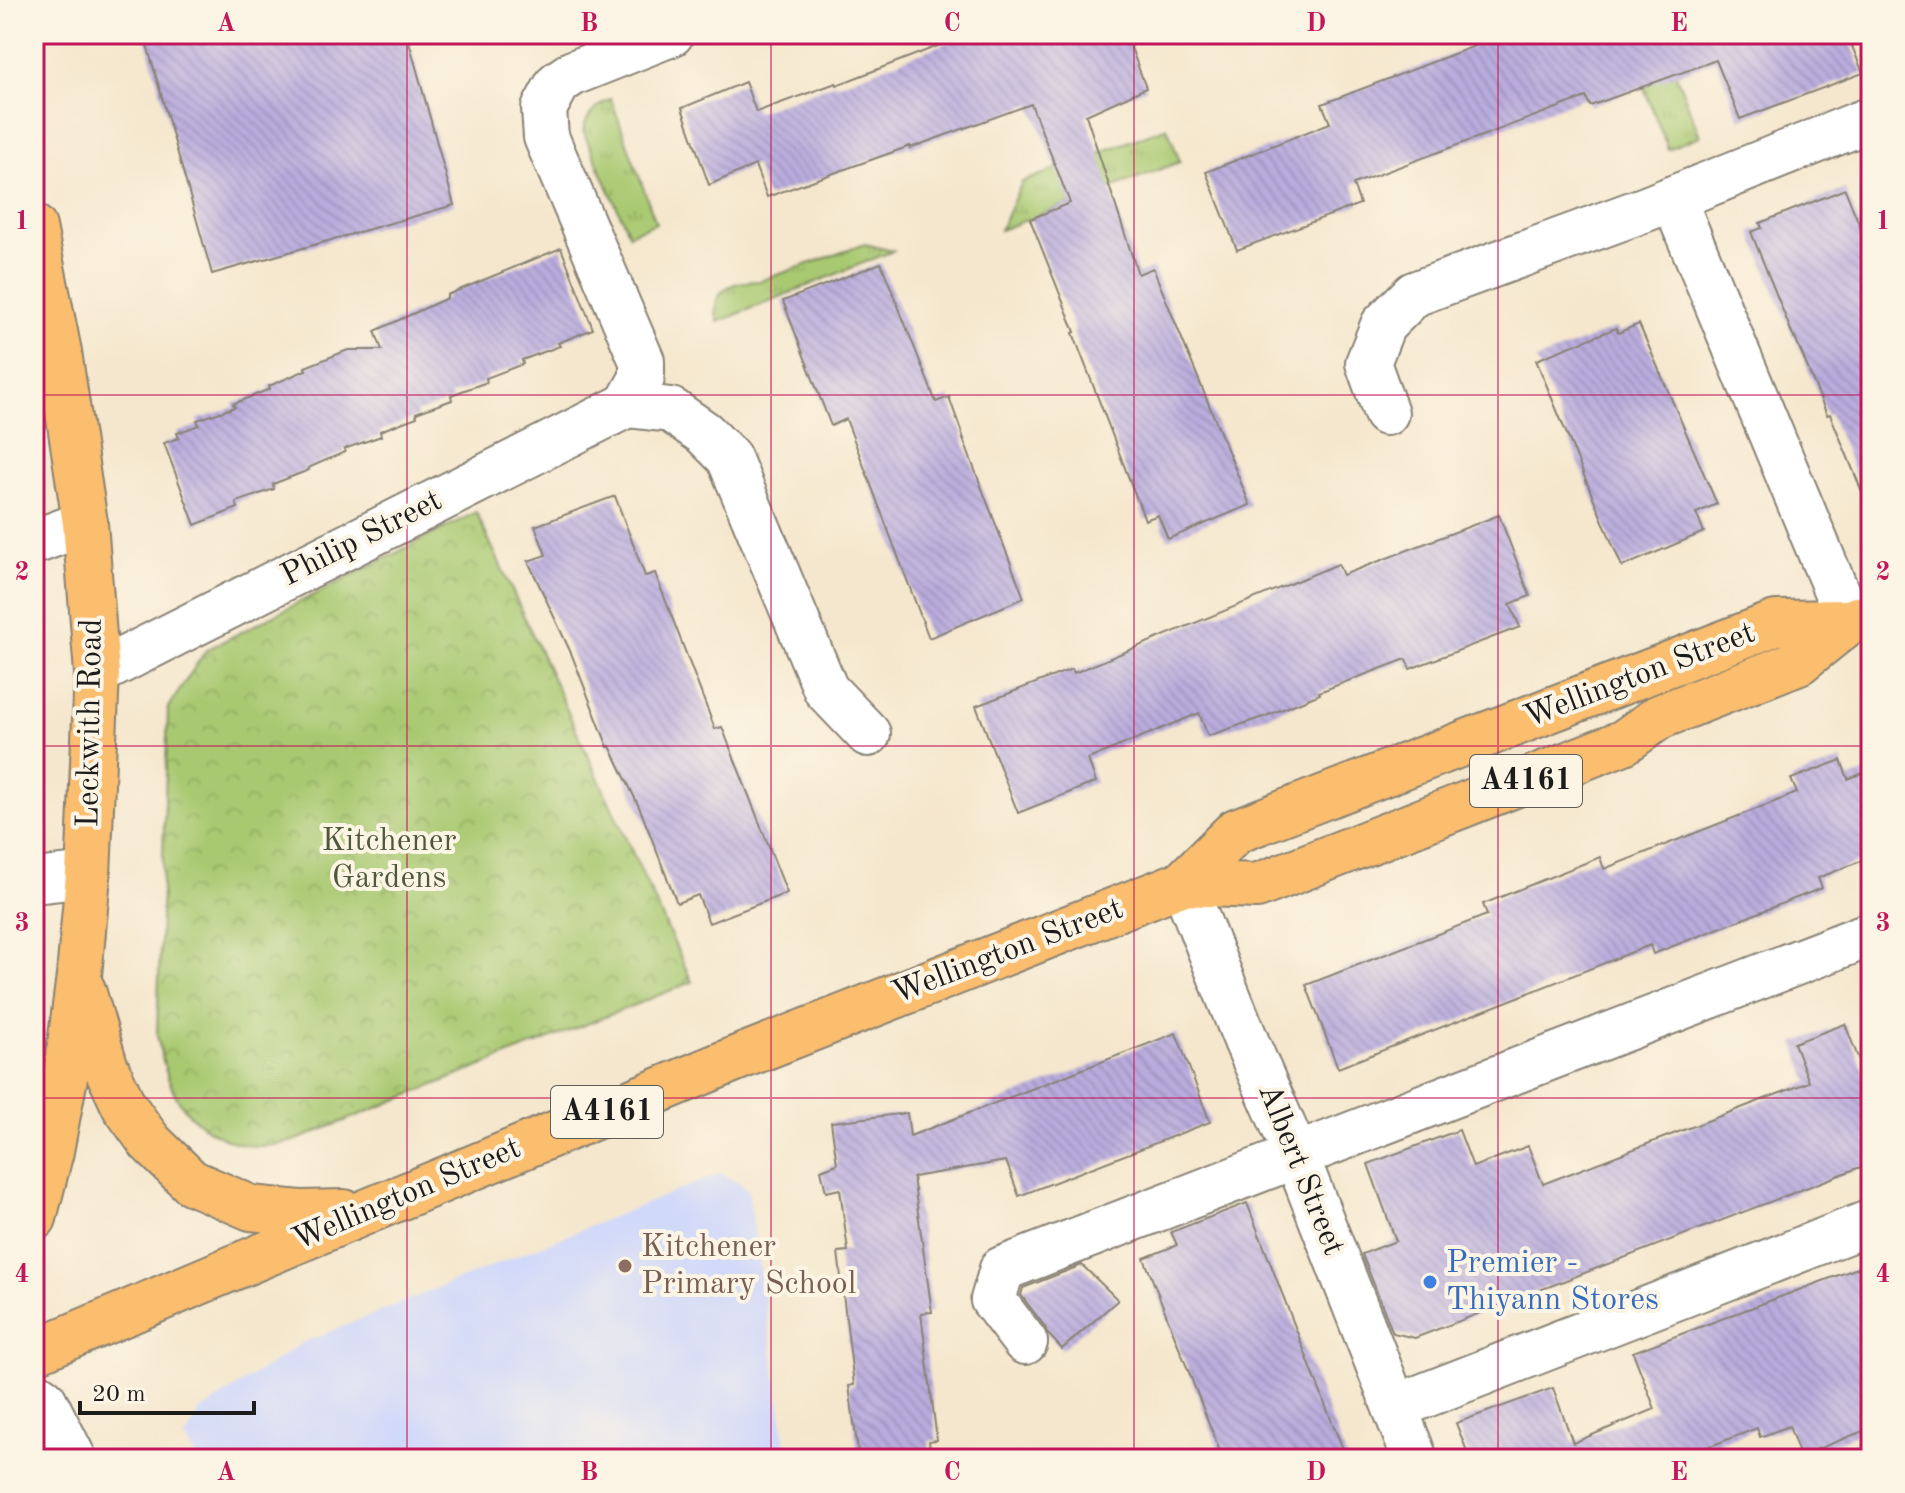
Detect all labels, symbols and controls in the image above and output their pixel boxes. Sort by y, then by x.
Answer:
text: A [216,11,236,37]
text: B [580,11,598,37]
text: C [943,11,961,37]
text: D [1306,11,1326,37]
text: E [1670,11,1688,37]
text: 1 [14,209,30,235]
text: 1 [1875,209,1891,235]
street label: Philip Street [277,485,447,593]
text: 2 [14,560,30,586]
text: 2 [1875,560,1891,586]
street label: Wellington Street [1520,617,1760,735]
street label: Leckwith Road [73,618,109,828]
road number: A4161 [1470,755,1582,807]
park label: Kitchener Gardens [321,826,457,895]
street label: Wellington Street [888,893,1128,1011]
text: 3 [14,911,30,937]
text: 3 [1875,911,1891,937]
street label: Albert Street [1251,1080,1349,1260]
road number: A4161 [551,1086,663,1138]
street label: Wellington Street [288,1133,526,1257]
place label: Kitchener Primary School [641,1232,856,1301]
place label: Premier - Thiyann Stores [1446,1248,1659,1317]
marker: Kitchener Primary School [616,1257,634,1275]
text: 4 [14,1262,30,1288]
text: 4 [1875,1262,1891,1288]
marker: Premier - Thiyann Stores [1421,1273,1439,1291]
scale bar [80,1365,254,1415]
text: 20 m [92,1383,146,1407]
text: A [216,1460,236,1486]
text: B [580,1460,598,1486]
text: C [943,1460,961,1486]
text: D [1306,1460,1326,1486]
text: E [1670,1460,1688,1486]

